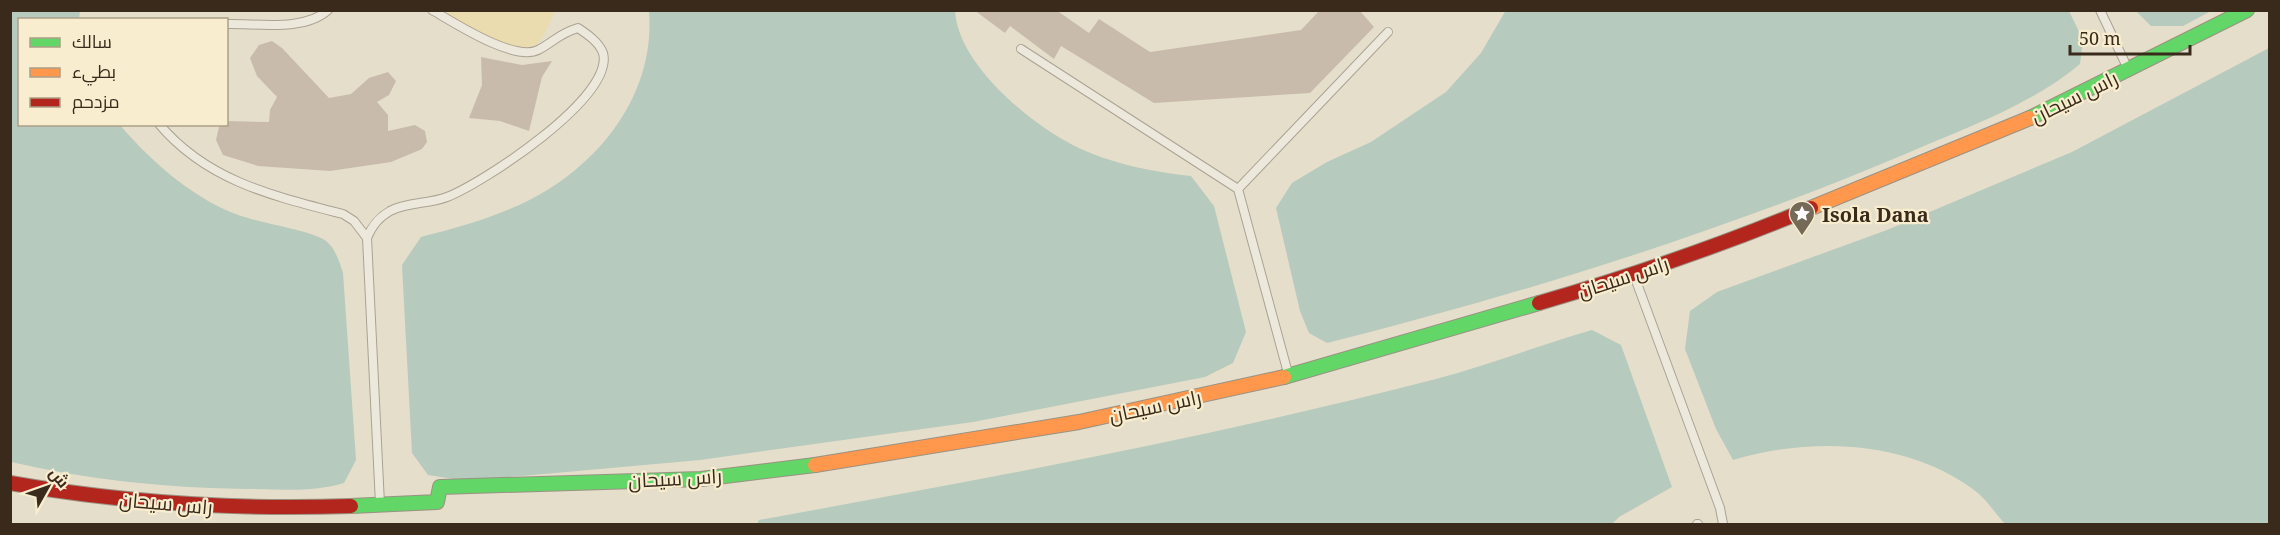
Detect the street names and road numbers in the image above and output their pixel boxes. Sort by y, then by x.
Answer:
street label: راس سيحان [2026,64,2122,130]
street label: راس سيحان [1574,250,1672,304]
street label: راس سيحان [1106,383,1204,429]
street label: راس سيحان [627,462,723,494]
street label: راس سيحان [118,485,214,521]

